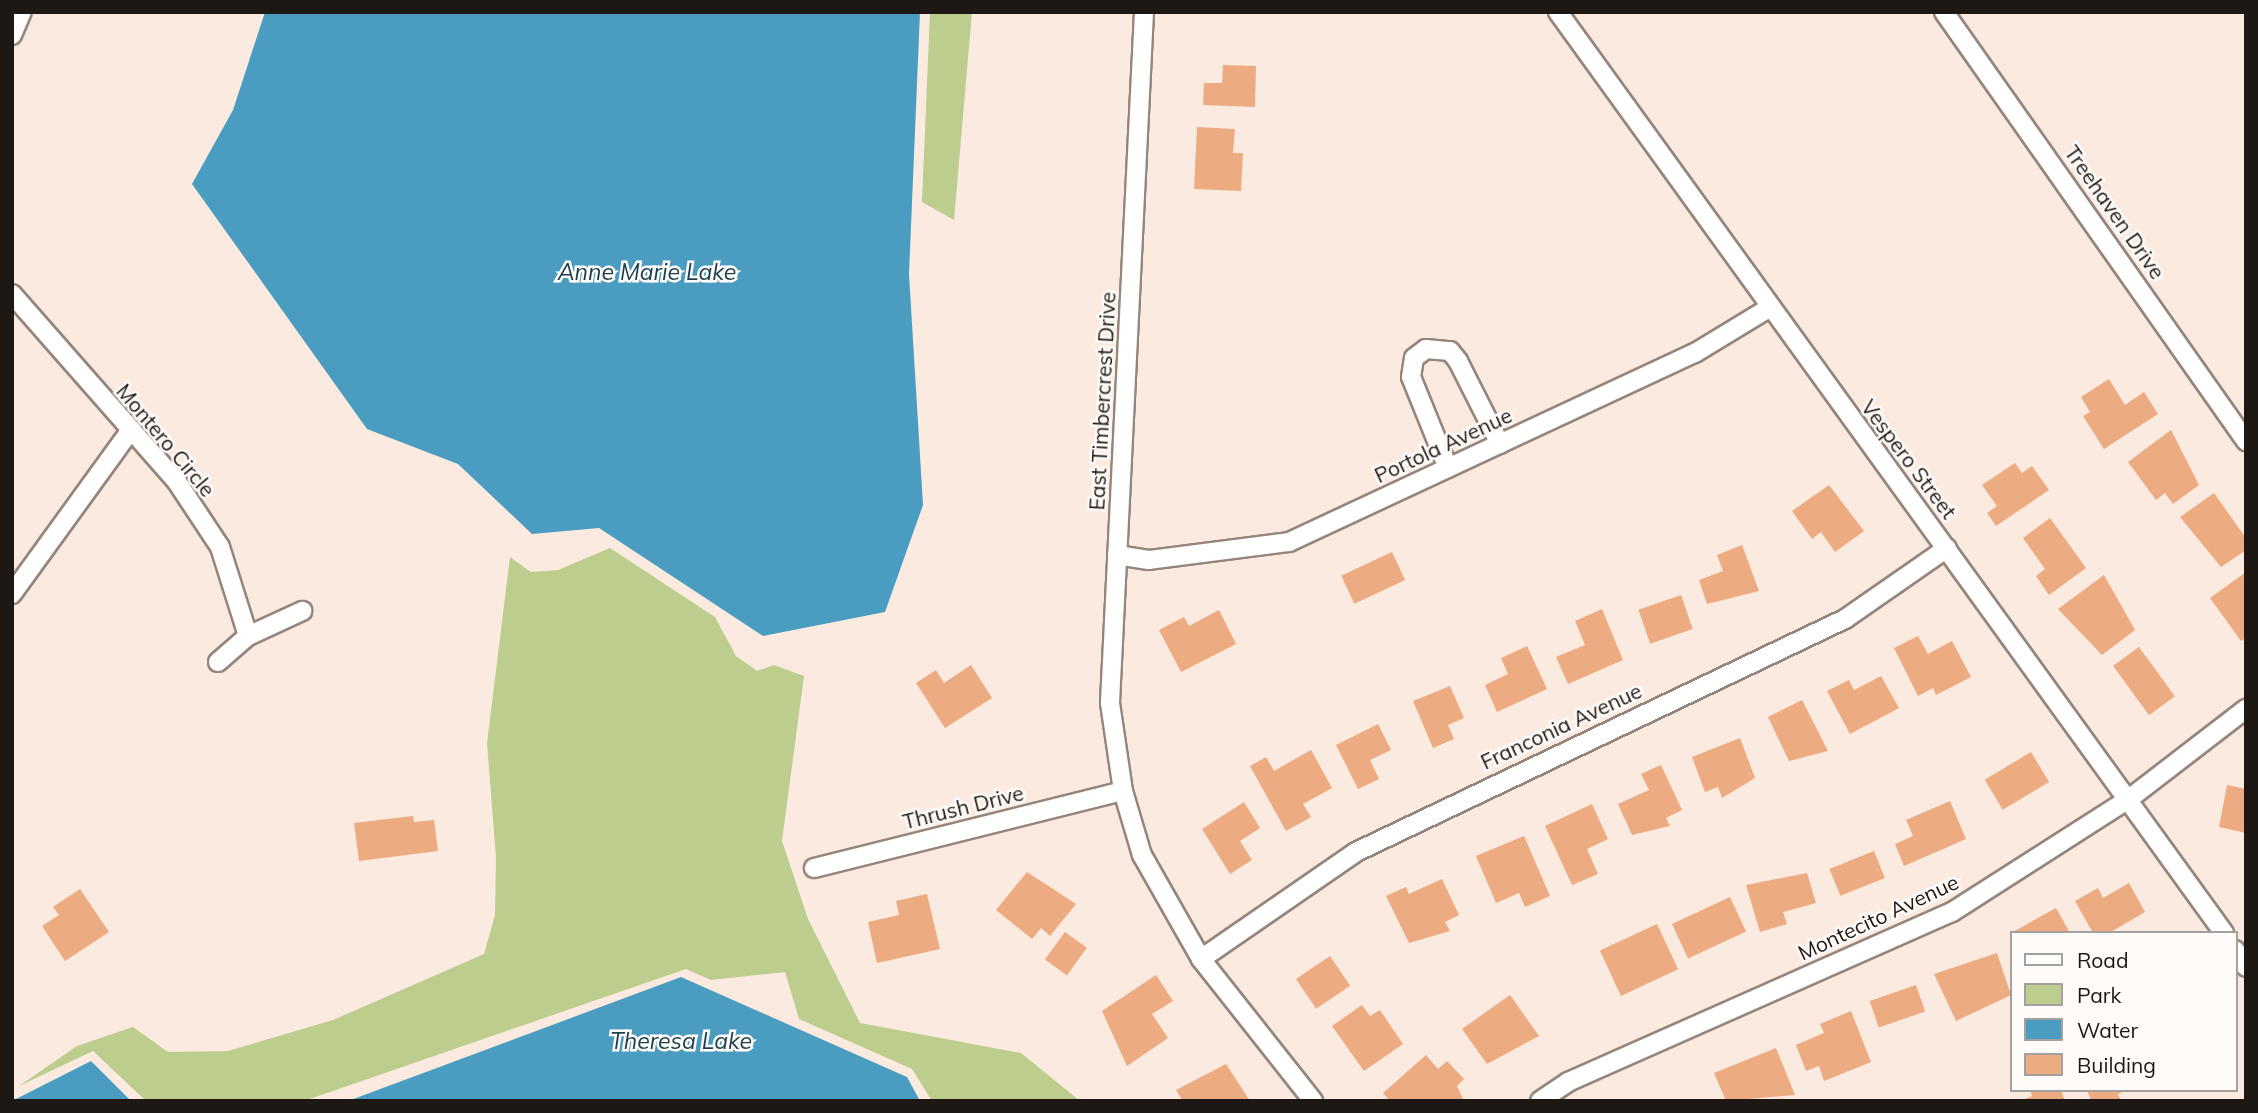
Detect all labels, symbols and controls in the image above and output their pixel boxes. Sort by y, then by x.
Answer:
street label: Treehaven Drive [2060,140,2170,284]
water label: Anne Marie Lake [558,258,736,286]
street label: East Timbercrest Drive [1084,291,1120,511]
street label: Montero Circle [111,378,221,502]
street label: Vespero Street [1856,395,1962,523]
street label: Portola Avenue [1370,402,1516,488]
street label: Franconia Avenue [1476,678,1646,774]
street label: Thrush Drive [900,780,1026,834]
street label: Montecito Avenue [1794,869,1962,965]
legend [2010,931,2237,1092]
text: Road [2077,947,2128,973]
text: Park [2077,982,2121,1008]
text: Water [2077,1017,2138,1043]
water label: Theresa Lake [610,1027,752,1055]
text: Building [2077,1052,2156,1078]

